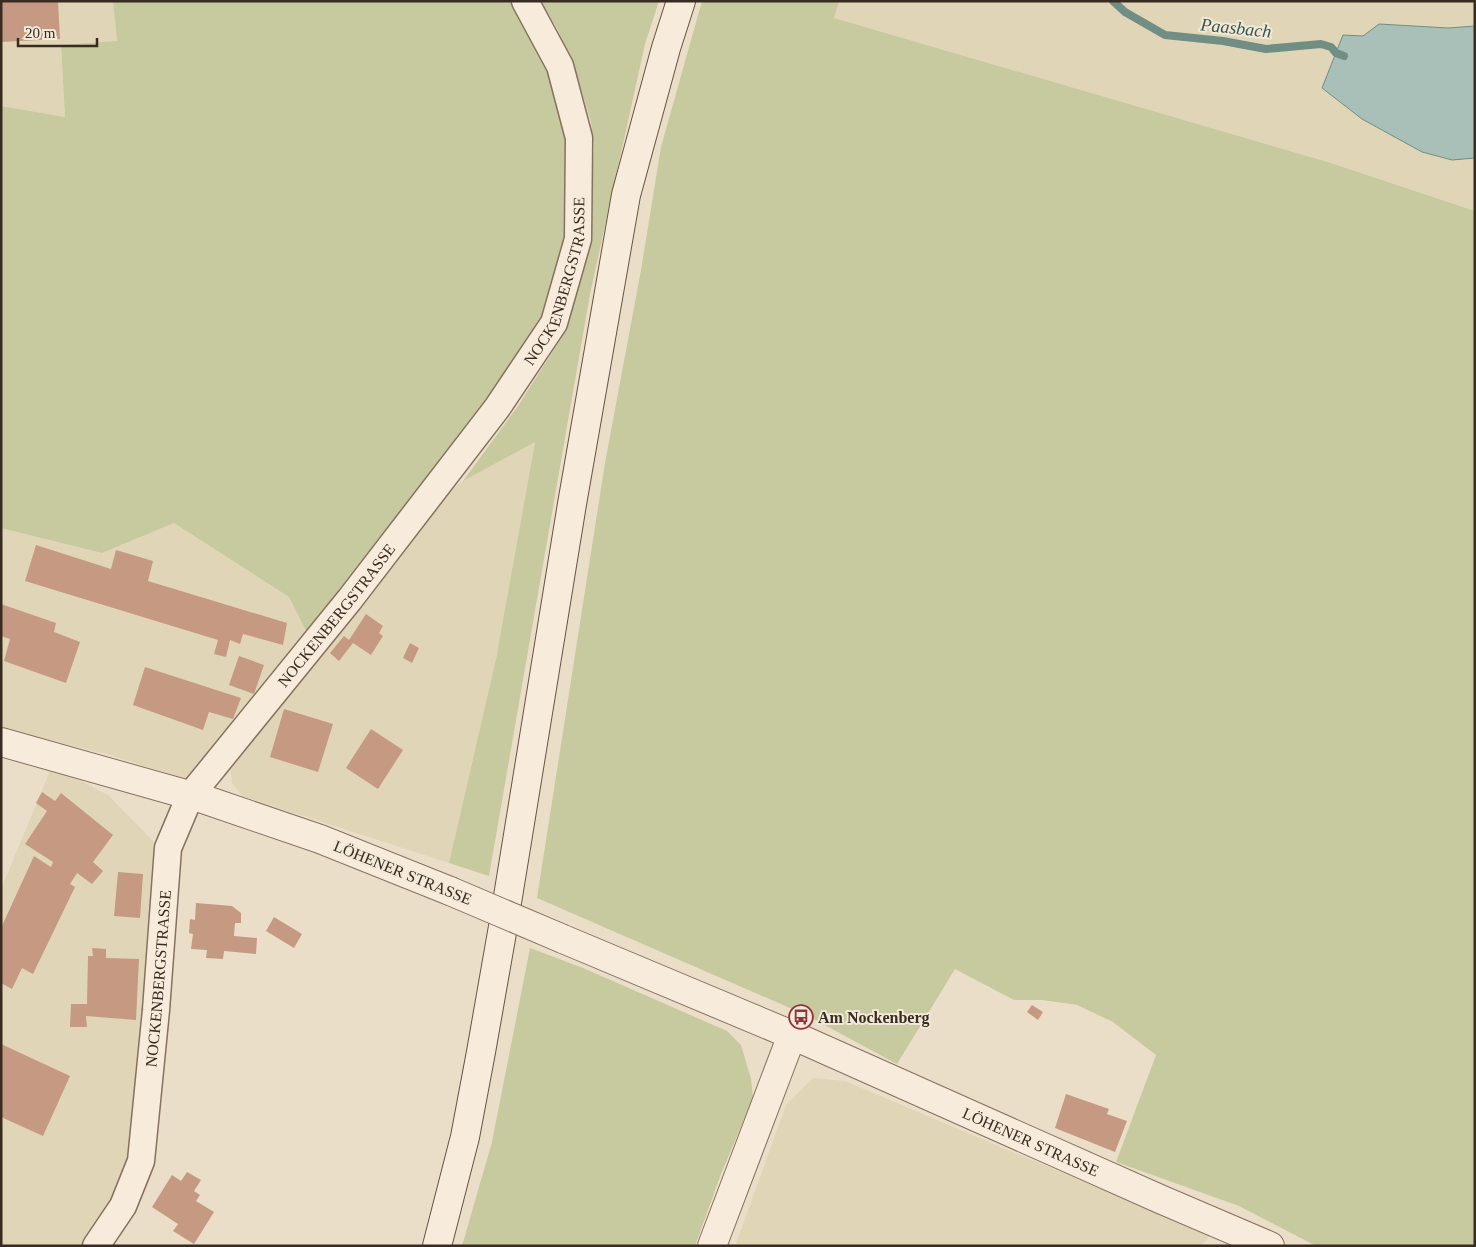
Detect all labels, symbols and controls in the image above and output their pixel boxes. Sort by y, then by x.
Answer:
water label: Paasbach [1199,14,1272,42]
scale bar [18,15,96,47]
text: 20 m [25,25,56,41]
street label: NOCKENBERGSTRASSE [520,197,588,368]
street label: NOCKENBERGSTRASSE [274,540,398,690]
street label: LÖHENER STRASSE [331,837,474,908]
street label: NOCKENBERGSTRASSE [142,889,174,1068]
bus stop icon: Am Nockenberg [788,1004,814,1030]
place label: Am Nockenberg [818,1009,930,1027]
street label: LÖHENER STRASSE [960,1104,1102,1180]

